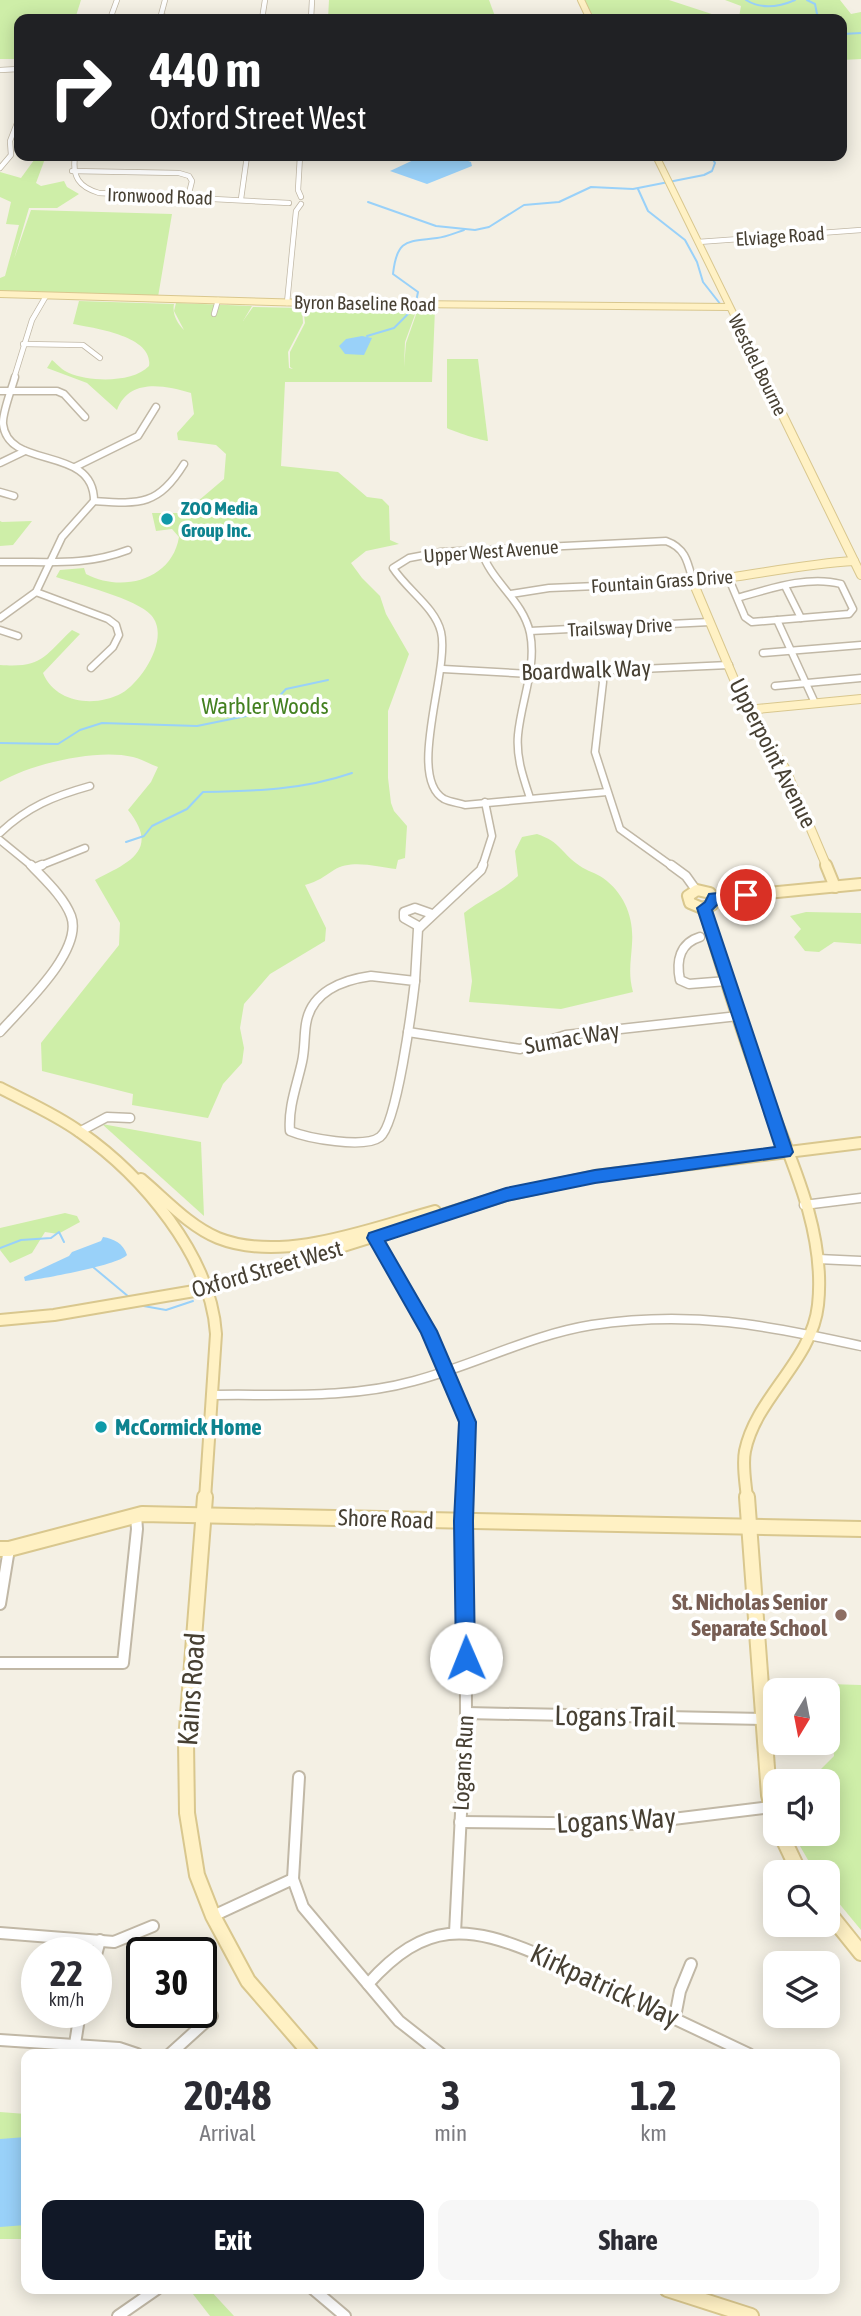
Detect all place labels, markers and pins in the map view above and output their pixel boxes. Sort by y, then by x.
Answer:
place label: ZOO Media Group Inc. [181,497,258,541]
marker: ZOO Media Group Inc. [159,511,175,527]
pin [716,865,776,925]
place label: McCormick Home [115,1414,262,1440]
marker: McCormick Home [93,1419,109,1435]
place label: St. Nicholas Senior Separate School [672,1589,828,1641]
marker: St. Nicholas Senior Separate School [833,1607,849,1623]

